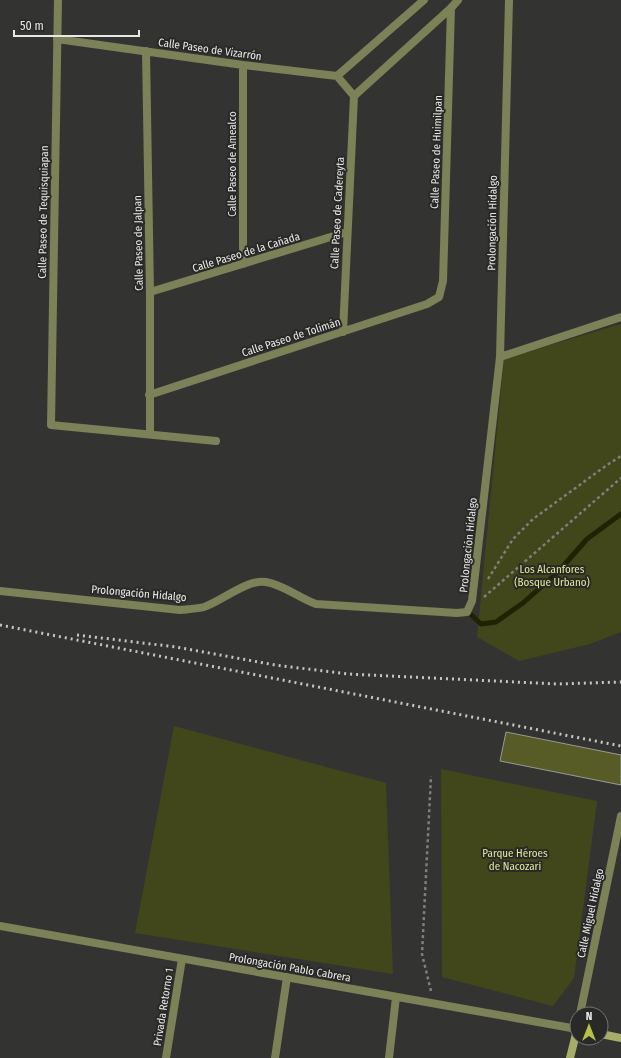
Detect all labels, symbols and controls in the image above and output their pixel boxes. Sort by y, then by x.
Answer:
scale bar [14,12,139,38]
text: 50 m [20,19,44,33]
street label: Calle Paseo de Vizarrón [157,36,263,63]
street label: Calle Paseo de Huimilpan [428,95,445,209]
street label: Calle Paseo de Amealco [226,111,239,217]
street label: Calle Paseo de Tequisquiapan [36,145,51,279]
street label: Calle Paseo de Cadereyta [328,157,347,269]
street label: Prolongación Hidalgo [485,175,500,271]
street label: Calle Paseo de Jalpan [131,195,146,291]
street label: Calle Paseo de la Cañada [191,230,301,275]
street label: Calle Paseo de Tolimán [240,315,342,360]
street label: Prolongación Hidalgo [457,497,480,593]
park label: Los Alcanfores (Bosque Urbano) [514,563,590,589]
street label: Prolongación Hidalgo [91,583,187,604]
park label: Parque Héroes de Nacozari [482,847,548,873]
street label: Calle Miguel Hidalgo [575,867,606,959]
street label: Prolongación Pablo Cabrera [228,950,352,985]
street label: Privada Retorno 1 [151,967,176,1047]
north arrow [569,1006,609,1046]
text: N [586,1010,592,1023]

